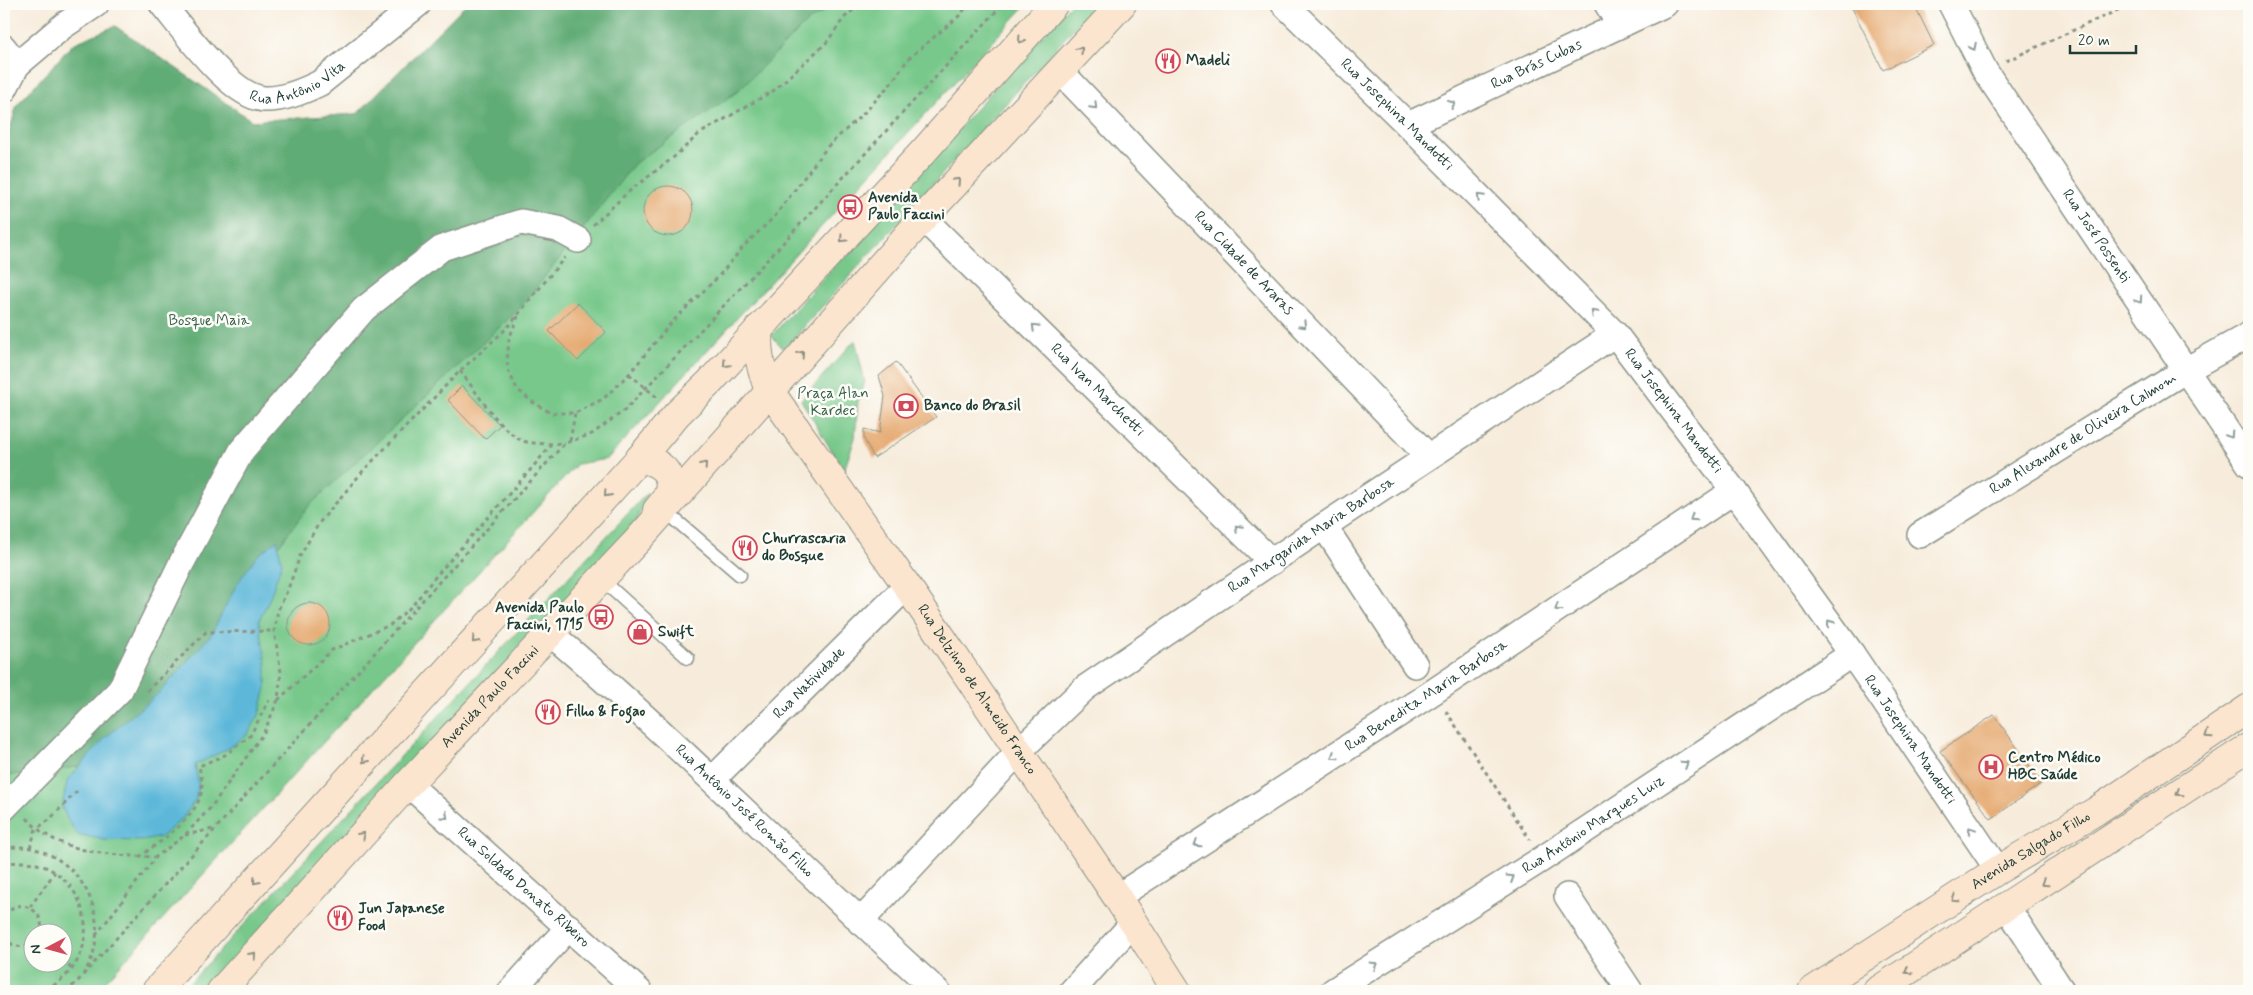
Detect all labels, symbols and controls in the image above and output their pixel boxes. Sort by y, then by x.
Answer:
scale bar [2070,22,2137,54]
text: 20 m [2078,31,2110,51]
street label: Rua Brás Cubas [1488,34,1586,95]
one-way arrow [1018,35,1027,44]
one-way arrow [1967,42,1977,51]
one-way arrow [1074,46,1083,55]
restaurant icon: Madeli [1155,48,1181,74]
place label: Madeli [1186,51,1230,71]
street label: Rua Josephina Mandotti [1336,54,1458,175]
street label: Rua Antônio Vita [246,56,350,109]
one-way arrow [1447,100,1456,110]
one-way arrow [1088,101,1097,110]
one-way arrow [951,178,960,187]
street label: Rua José Possenti [2057,186,2135,287]
place label: Avenida Paulo Faccini [868,188,945,225]
bus stop icon: Avenida Paulo Faccini [837,194,863,220]
one-way arrow [1477,194,1486,203]
street label: Rua Cidade de Araras [1189,207,1298,320]
one-way arrow [840,234,849,243]
one-way arrow [2133,294,2142,303]
one-way arrow [1591,310,1600,319]
park label: Bosque Maia [169,311,250,331]
one-way arrow [1297,319,1306,328]
one-way arrow [1032,324,1041,333]
street label: Rua Ivan Marchetti [1046,339,1149,441]
street label: Rua Josephina Mandotti [1620,344,1727,477]
one-way arrow [795,351,804,360]
one-way arrow [723,359,732,368]
street label: Rua Alexandre de Oliveira Calmom [1986,368,2181,499]
park label: Praça Alan Kardec [797,384,869,421]
bank icon: Banco do Brasil [893,393,919,419]
place label: Banco do Brasil [924,396,1021,416]
one-way arrow [2223,429,2233,438]
one-way arrow [698,461,707,470]
street label: Rua Margarida Maria Barbosa [1224,472,1399,598]
one-way arrow [604,488,613,497]
one-way arrow [1689,512,1699,521]
one-way arrow [1234,525,1243,534]
place label: Churrascaria do Bosque [762,529,846,566]
restaurant icon: Churrascaria do Bosque [732,535,758,561]
place label: Avenida Paulo Faccini, 1715 [495,598,585,635]
street label: Rua Delzihno de Almeido Franco [912,601,1041,778]
one-way arrow [1554,602,1563,612]
bus stop icon: Avenida Paulo Faccini, 1715 [588,604,614,630]
shop icon: Swift [627,619,653,645]
one-way arrow [1827,620,1835,629]
place label: Swift [658,622,695,642]
street label: Rua Benedita Maria Barbosa [1341,634,1512,756]
one-way arrow [472,635,481,644]
street label: Avenida Paulo Faccini [437,641,544,753]
street label: Rua Natividade [769,643,850,724]
street label: Rua Josephina Mandotti [1859,671,1961,808]
restaurant icon: Filho & Fogao [535,699,561,725]
place label: Filho & Fogao [566,702,645,724]
one-way arrow [2205,729,2214,738]
street label: Rua Antônio José Romão Filho [671,740,818,882]
place label: Centro Médico HBC Saúde [2008,748,2101,785]
one-way arrow [1330,750,1339,759]
hospital icon: Centro Médico HBC Saúde [1978,754,2004,780]
one-way arrow [362,755,371,764]
one-way arrow [1680,761,1689,770]
street label: Rua Antônio Marques Luiz [1519,770,1669,879]
one-way arrow [2176,787,2185,796]
street label: Avenida Salgado Filho [1967,807,2094,895]
one-way arrow [440,810,449,819]
street label: Rua Soldado Donato Ribeiro [453,823,594,952]
one-way arrow [1967,826,1977,835]
one-way arrow [356,831,365,840]
one-way arrow [1194,838,1203,848]
one-way arrow [253,875,262,884]
one-way arrow [1506,875,1515,885]
one-way arrow [2040,877,2049,886]
one-way arrow [1951,893,1960,902]
place label: Jun Japanese Food [358,899,445,936]
restaurant icon: Jun Japanese Food [327,905,353,931]
north arrow [22,922,72,972]
text: N [27,944,46,955]
one-way arrow [247,952,256,961]
one-way arrow [1369,962,1378,972]
one-way arrow [1904,965,1913,975]

